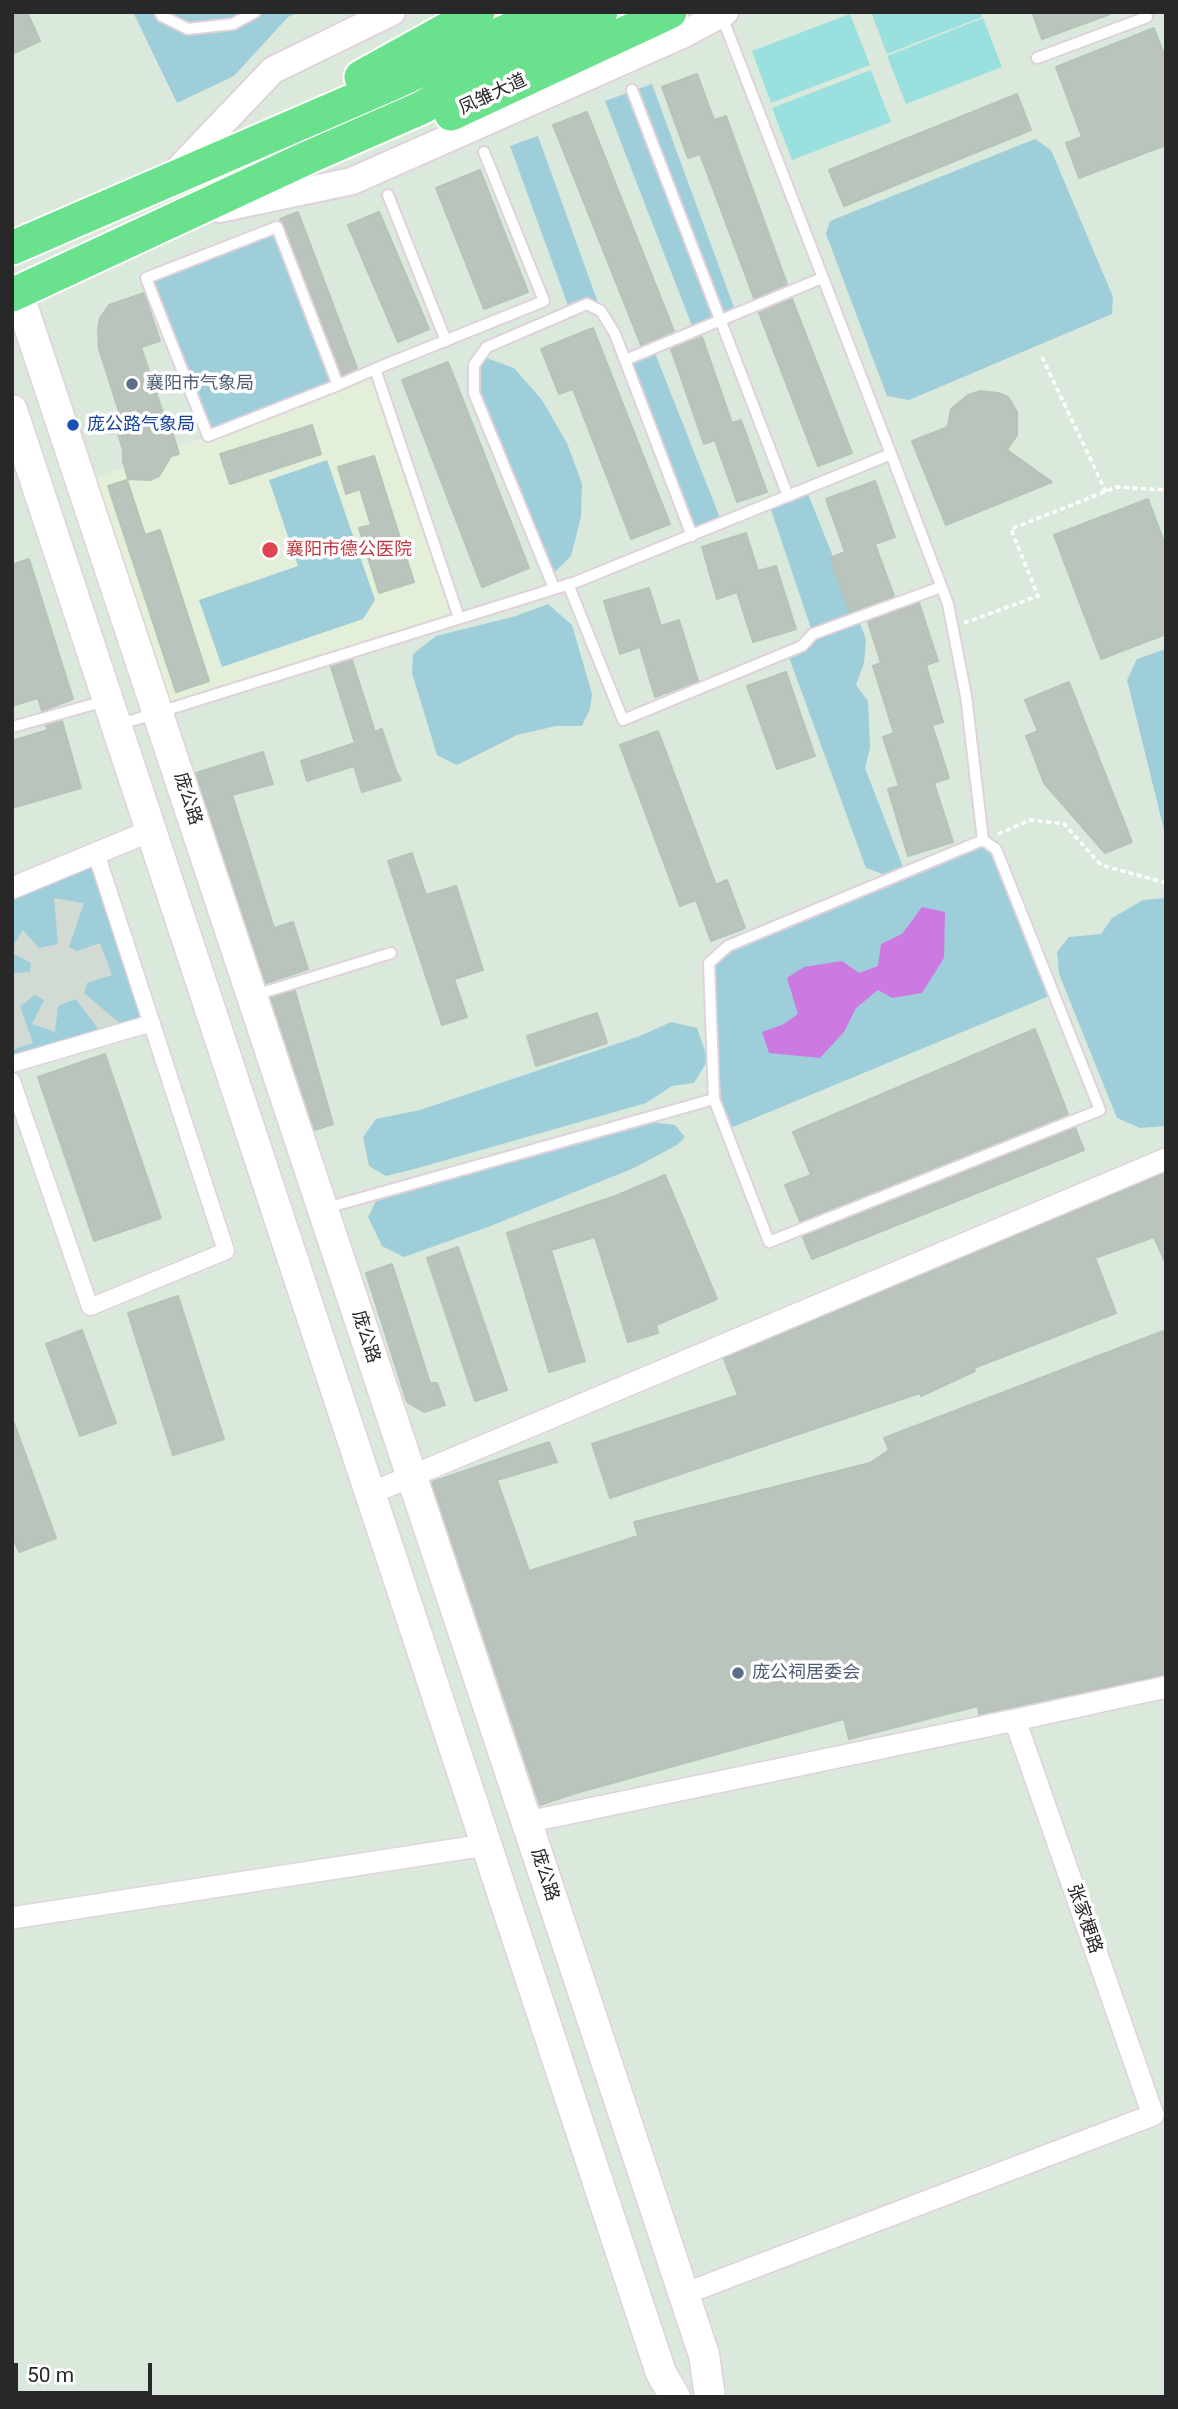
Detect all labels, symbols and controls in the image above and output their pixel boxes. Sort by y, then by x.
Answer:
street label: 凤雏大道 [456,70,530,120]
place label: 襄阳市气象局 [146,373,254,395]
marker: 襄阳市气象局 [124,376,140,392]
place label: 庞公路气象局 [87,414,195,436]
marker: 庞公路气象局 [65,417,81,433]
place label: 襄阳市德公医院 [286,539,412,561]
marker: 襄阳市德公医院 [260,540,280,560]
street label: 庞公路 [168,770,206,828]
street label: 庞公路 [346,1308,384,1366]
place label: 庞公祠居委会 [752,1662,860,1684]
marker: 庞公祠居委会 [730,1665,746,1681]
street label: 庞公路 [525,1846,563,1904]
street label: 张家梗路 [1062,1881,1106,1957]
scale bar [18,2350,156,2394]
text: 50 m [27,2363,74,2387]

